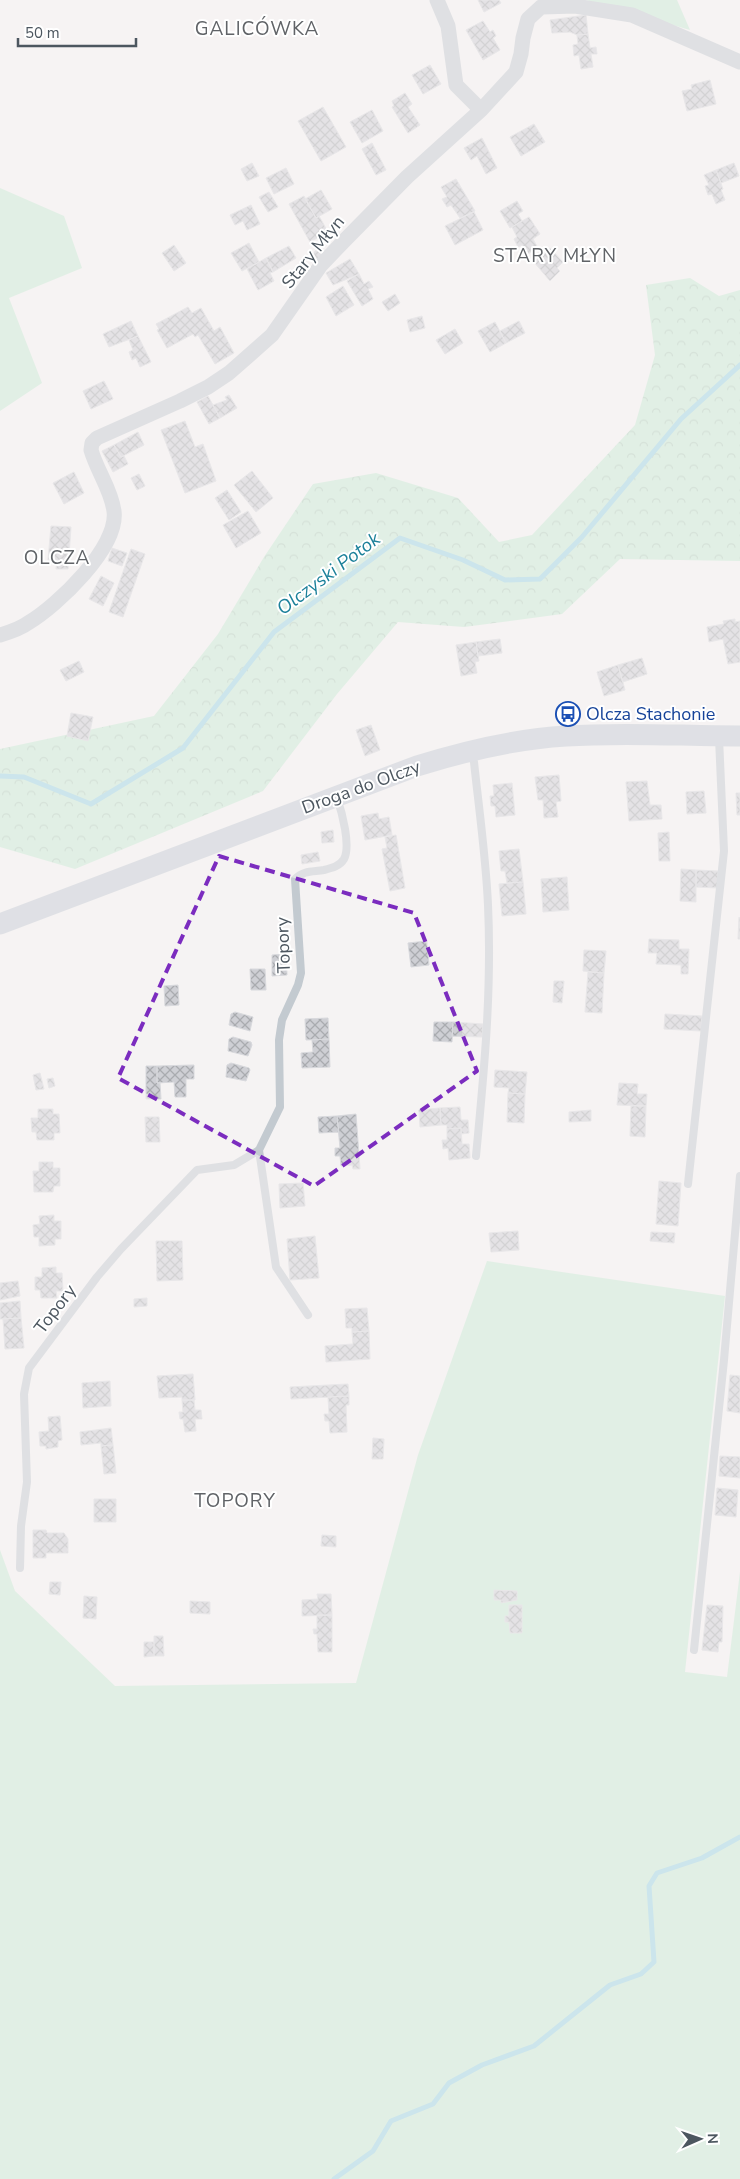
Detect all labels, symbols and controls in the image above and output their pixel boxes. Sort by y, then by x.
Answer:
scale bar [18,15,135,47]
district label: GALICÓWKA [195,16,319,42]
text: 50 m [25,23,60,43]
street label: Stary Młyn [276,210,350,294]
district label: STARY MŁYN [493,243,617,269]
water label: Olczyski Potok [271,526,386,621]
district label: OLCZA [24,545,90,571]
bus stop icon: Olcza Stachonie [555,701,581,727]
place label: Olcza Stachonie [586,702,715,726]
street label: Droga do Olczy [298,754,424,820]
street label: Topory [270,916,296,974]
street label: Topory [28,1279,82,1339]
district label: TOPORY [194,1488,276,1514]
north arrow [675,2114,725,2164]
text: N [703,2133,722,2144]

